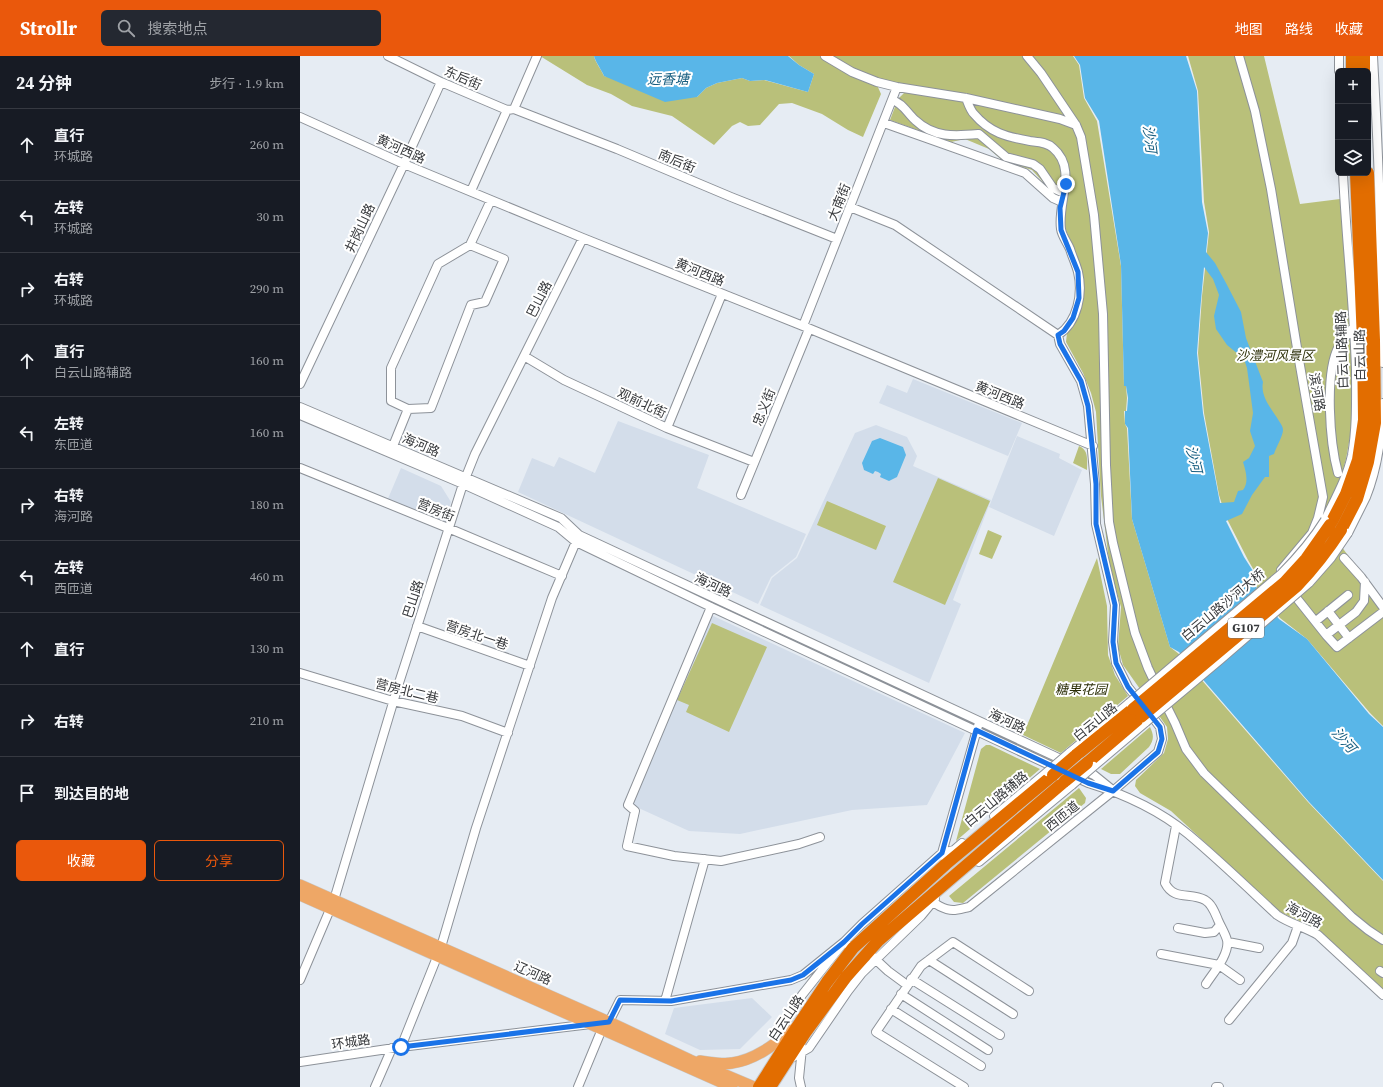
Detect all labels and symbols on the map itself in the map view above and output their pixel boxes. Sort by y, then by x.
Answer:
street label: 东后街 [442,62,484,94]
water label: 远香塘 [647,69,691,89]
water label: 沙河 [1138,124,1162,157]
street label: 黄河西路 [374,131,428,167]
street label: 南后街 [656,146,698,176]
route end [1057,175,1075,193]
street label: 大南街 [824,181,854,223]
street label: 井岗山路 [341,201,379,255]
street label: 黄河西路 [673,254,727,290]
street label: 巴山路 [523,278,555,320]
street label: 白云山路辅路 [1332,311,1352,389]
street label: 白云山路 [1351,329,1369,381]
park label: 沙澧河风景区 [1236,347,1316,364]
street label: 滨河路 [1305,371,1329,413]
street label: 黄河西路 [973,377,1027,413]
street label: 观前北街 [615,384,669,422]
street label: 忠义街 [749,386,779,428]
street label: 海河路 [400,430,442,460]
water label: 沙河 [1181,443,1208,478]
street label: 营房街 [415,495,457,525]
street label: 白云山路沙河大桥 [1178,565,1268,645]
street label: 海河路 [692,569,734,601]
street label: 巴山路 [399,578,427,620]
street label: 营房北一巷 [443,616,511,654]
road number: G107 [1228,618,1264,638]
street label: 营房北二巷 [373,675,441,707]
park label: 糖果花园 [1055,681,1109,698]
street label: 白云山路 [1069,699,1121,745]
street label: 海河路 [986,705,1028,737]
water label: 沙河 [1327,723,1363,759]
street label: 白云山路辅路 [961,767,1031,831]
street label: 西匝道 [1041,797,1083,835]
street label: 海河路 [1283,898,1325,932]
street label: 辽河路 [512,957,554,989]
street label: 白云山路 [764,992,808,1044]
street label: 环城路 [330,1031,372,1053]
route start [392,1038,410,1056]

